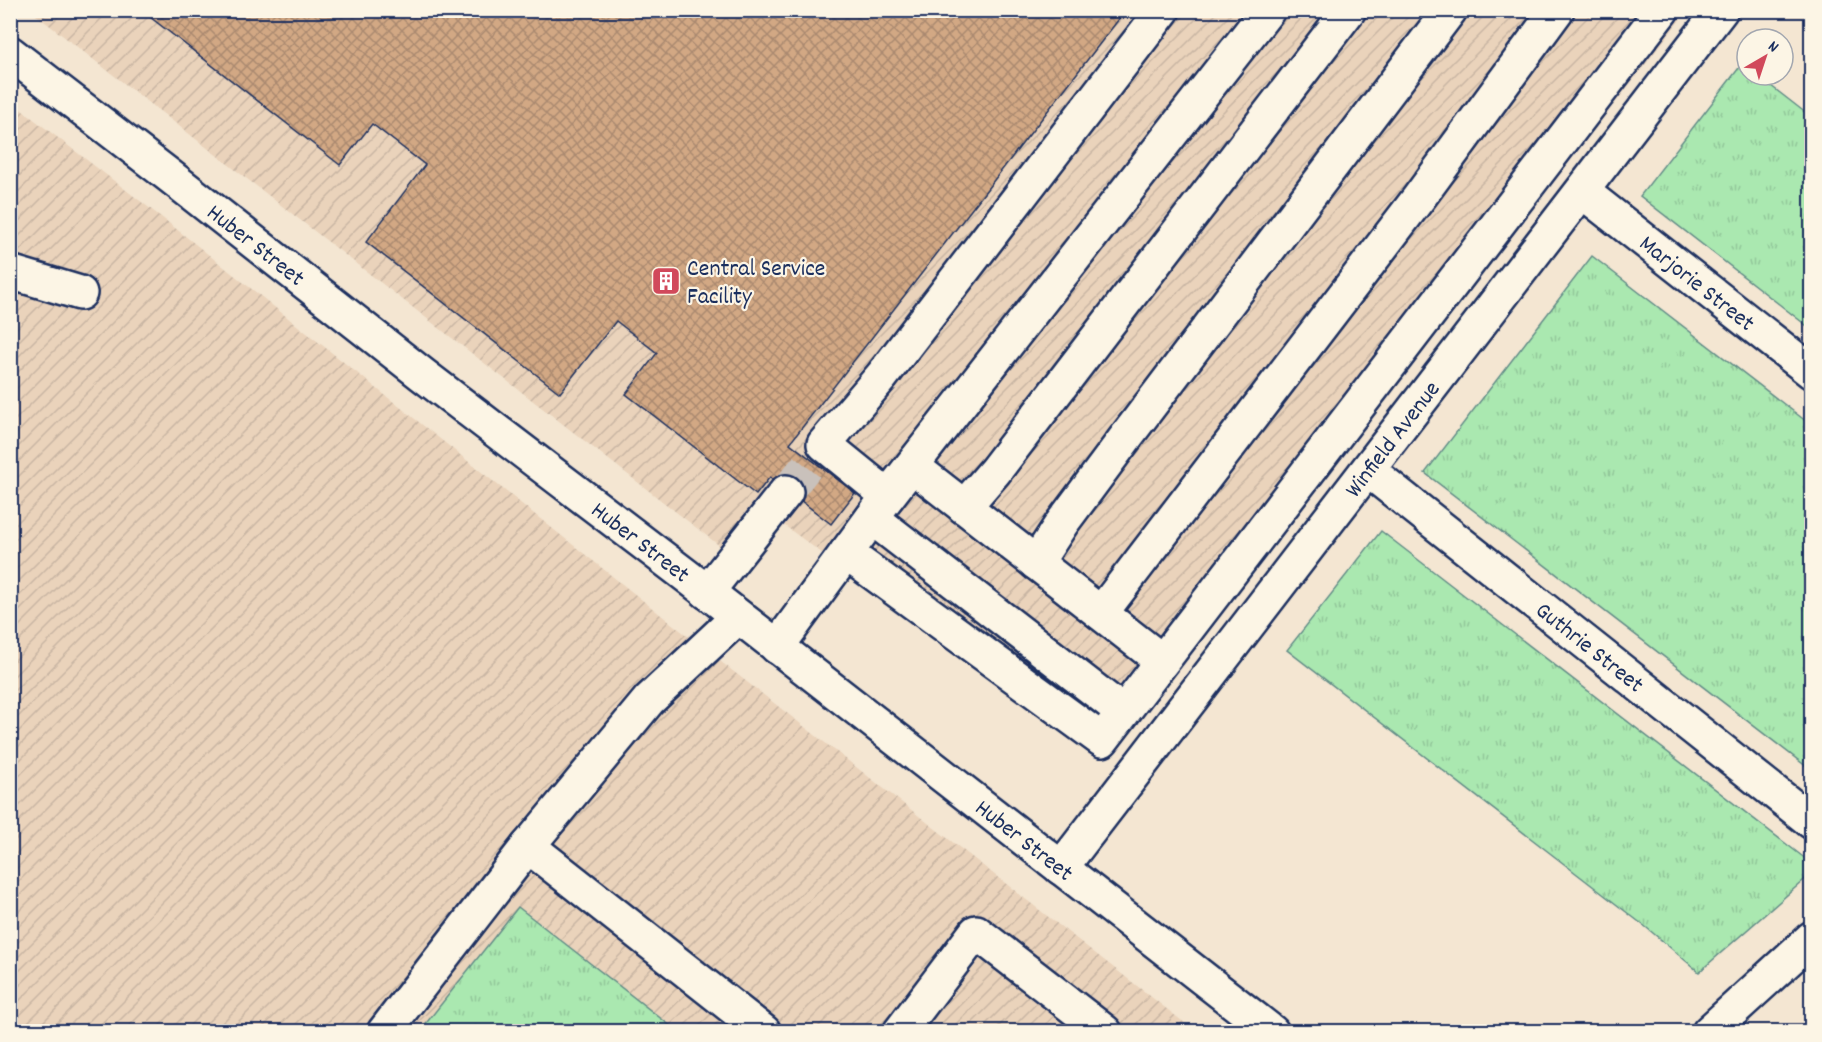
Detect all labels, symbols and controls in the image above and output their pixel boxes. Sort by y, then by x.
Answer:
north arrow [1735,27,1795,87]
text: N [1763,36,1783,59]
street label: Huber Street [198,197,311,296]
street label: Marjorie Street [1631,228,1761,341]
place label: Central Service Facility [687,253,825,315]
building icon: Central Service Facility [650,265,682,297]
street label: Winfield Avenue [1338,375,1450,506]
street label: Huber Street [583,495,696,593]
street label: Guthrie Street [1527,595,1650,703]
street label: Huber Street [967,793,1080,891]

